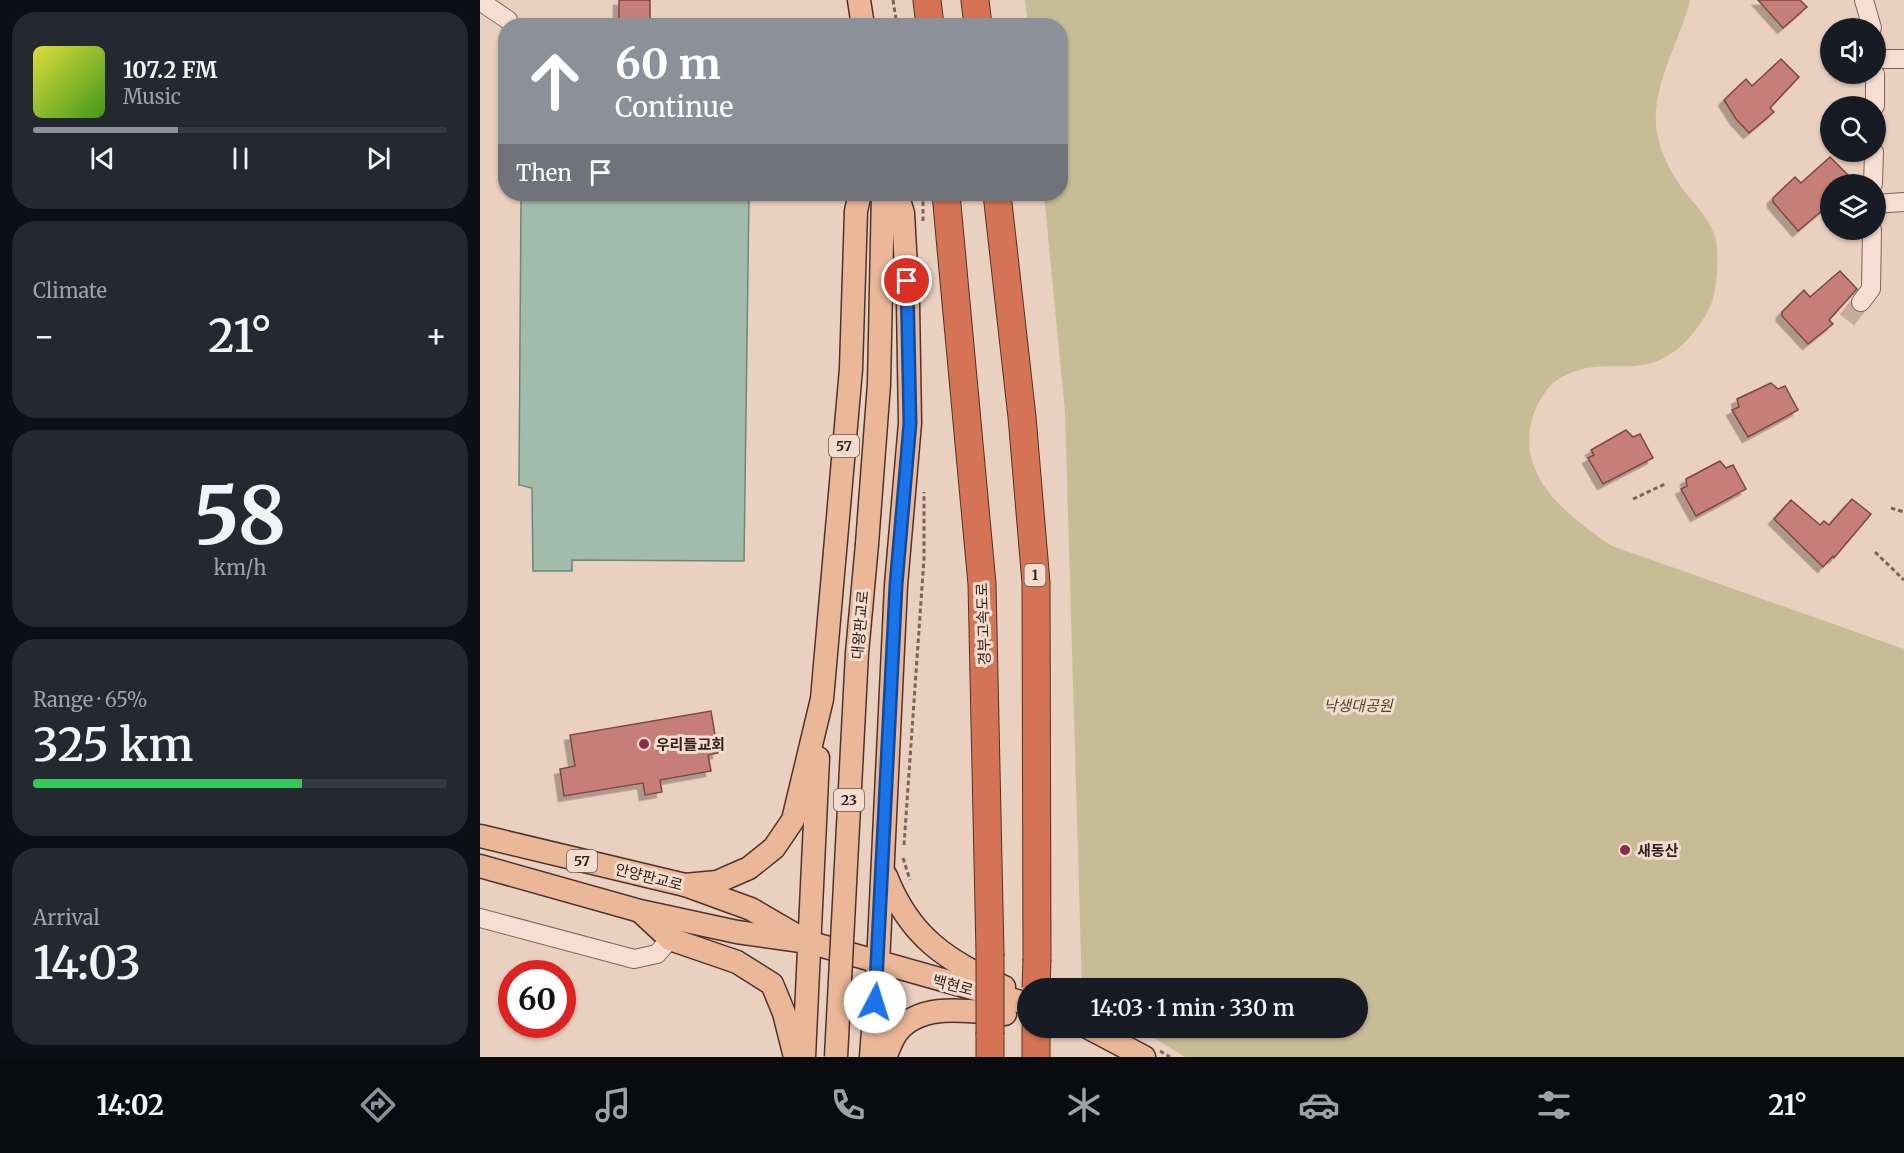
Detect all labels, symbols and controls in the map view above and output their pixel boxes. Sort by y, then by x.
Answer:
map controls [1820,18,1886,240]
button: sound [1820,18,1886,84]
text: 60 m [615,38,721,90]
icon: ahead [516,42,594,120]
text: 107.2 FM [123,56,217,84]
text: Music [123,84,181,109]
text: Continue [615,90,733,124]
button: search [1820,96,1886,162]
icon: previous [86,142,119,175]
icon: pause [224,142,257,175]
icon: next [362,142,395,175]
icon: arrive [584,156,617,189]
text: Then [516,159,572,187]
button: layers [1820,174,1886,240]
pin [881,255,932,306]
icon: arrive [890,264,923,297]
text: Climate [33,278,107,303]
text: 21° [208,308,272,364]
text: − [33,316,55,357]
text: + [425,316,447,357]
road number: 57 [829,435,859,457]
text: 58 [194,467,286,565]
text: km/h [214,555,266,580]
road number: 1 [1024,564,1046,586]
street label: 경부고속도로 [972,582,994,666]
street label: 대왕판교로 [848,590,872,660]
text: Range · 65% [33,687,147,712]
park label: 낙생대공원 [1323,696,1394,715]
text: 325 km [33,717,193,773]
place label: 우리들교회 [656,735,725,754]
marker: 우리들교회 [637,737,651,751]
road number: 23 [834,789,864,811]
place label: 새동산 [1637,841,1679,860]
marker: 새동산 [1618,843,1632,857]
road number: 57 [567,850,597,872]
street label: 안양판교로 [613,859,685,895]
text: Arrival [33,905,100,930]
text: 14:03 [33,935,141,991]
speed limit sign: 60 [498,960,576,1038]
position arrow [843,970,907,1034]
street label: 백현로 [931,970,975,1000]
text: 14:03 · 1 min · 330 m [1090,994,1295,1022]
icon: directions [357,1084,399,1126]
icon: music [592,1084,634,1126]
icon: phone [827,1084,869,1126]
icon: climate [1063,1084,1105,1126]
icon: car [1298,1084,1340,1126]
icon: filters [1533,1084,1575,1126]
text: 14:02 [97,1088,164,1122]
text: 21° [1768,1088,1807,1122]

